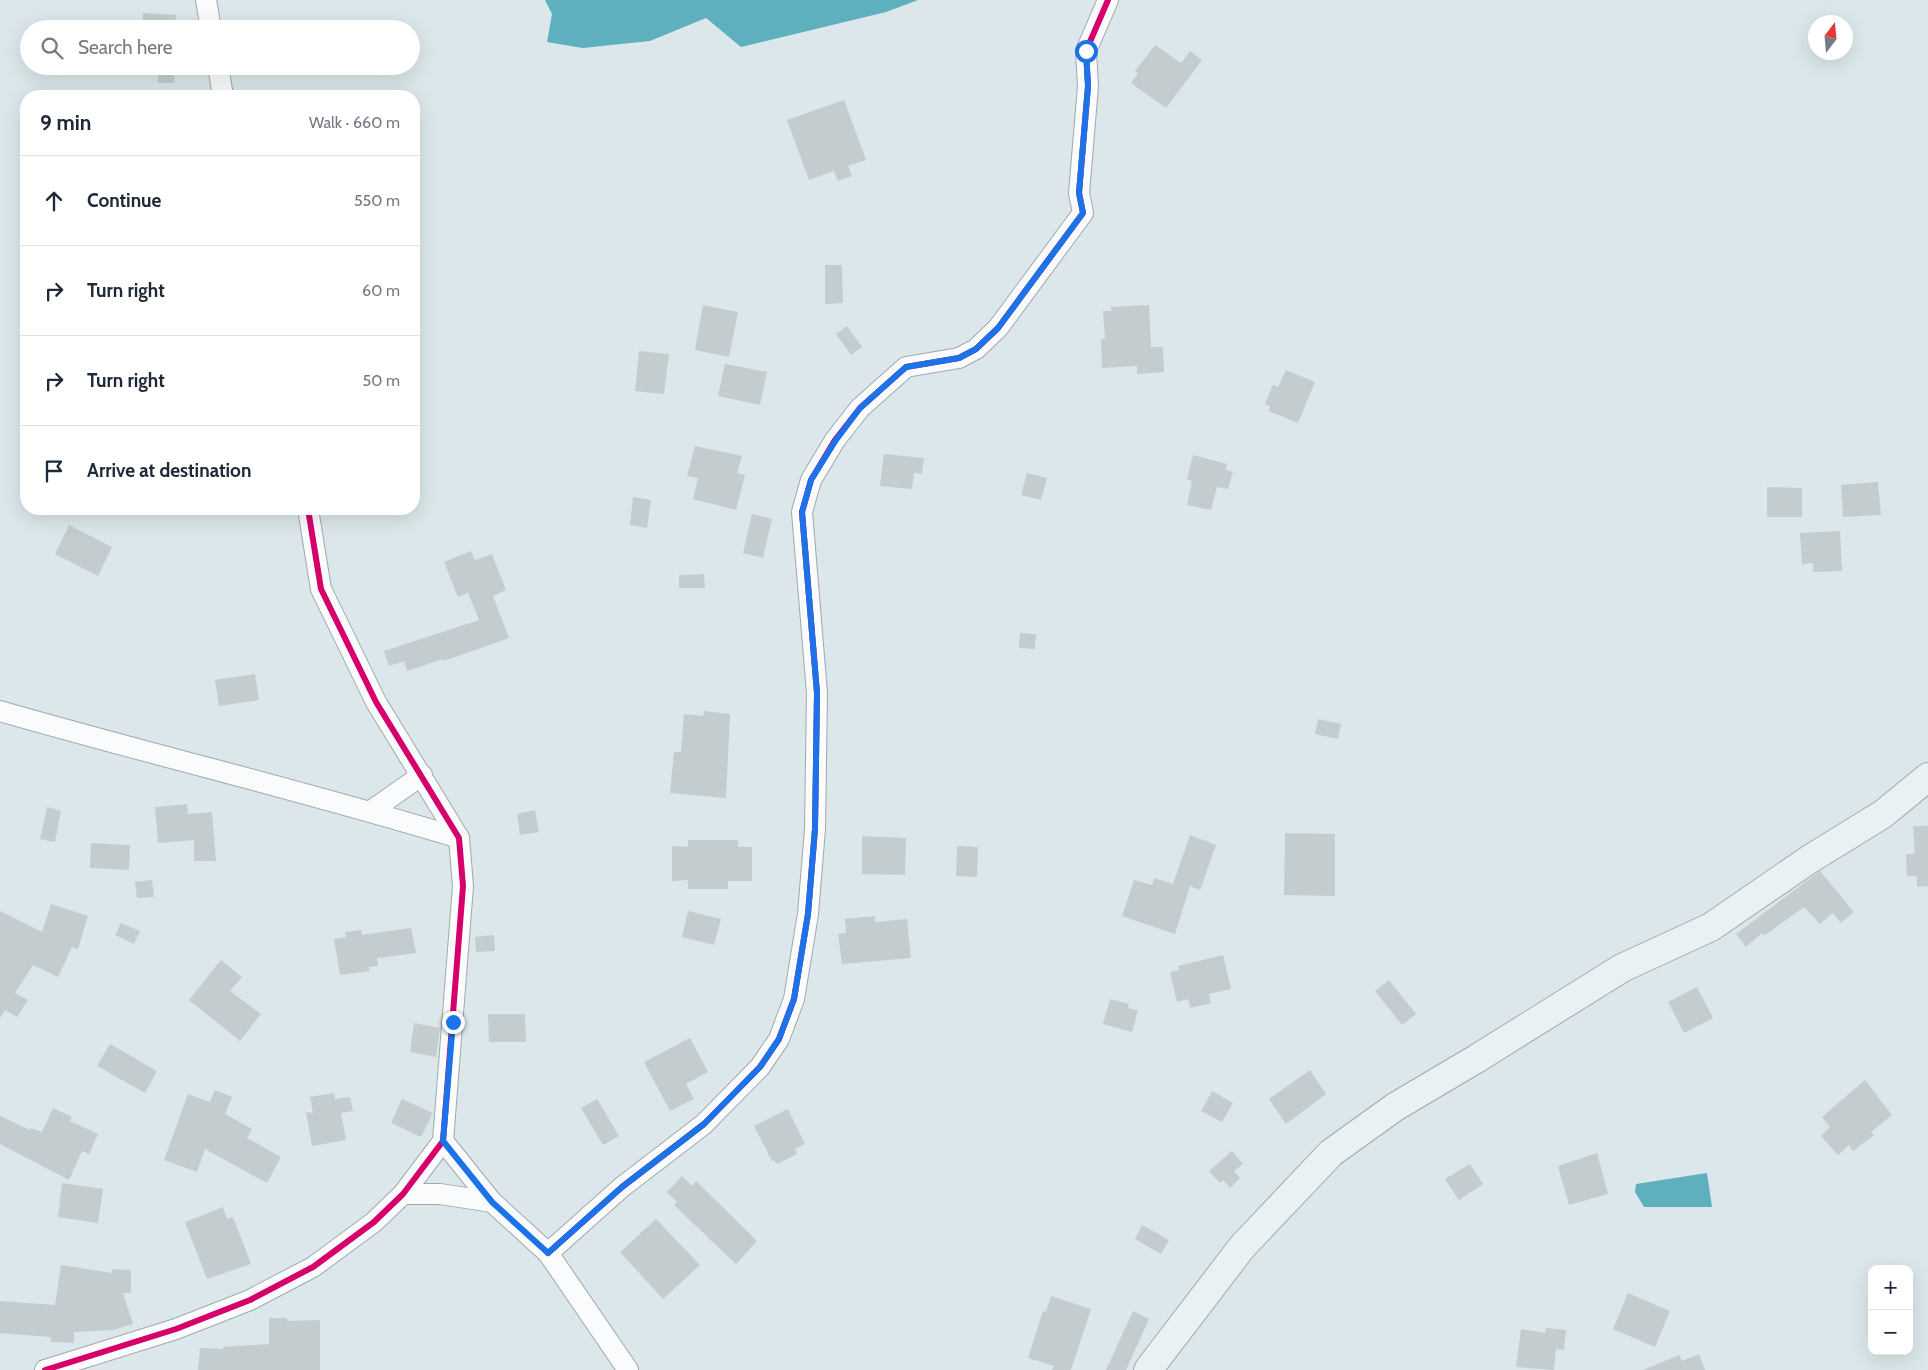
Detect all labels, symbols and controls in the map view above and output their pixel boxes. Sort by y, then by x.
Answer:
north arrow [1808,15,1853,60]
search box [20,20,420,75]
icon: search [38,34,66,62]
text: Search here [78,36,172,59]
route start [1075,40,1098,63]
text: 9 min [40,110,91,135]
text: Walk · 660 m [309,113,400,132]
icon: ahead [40,187,68,215]
text: Continue [87,189,161,212]
text: 550 m [354,191,400,210]
icon: right [40,277,68,305]
text: Turn right [87,279,165,302]
text: 60 m [362,281,400,300]
icon: right [40,367,68,395]
text: Turn right [87,369,165,392]
text: 50 m [363,371,400,390]
icon: arrive [40,457,68,485]
text: Arrive at destination [87,459,251,482]
route end [442,1011,465,1034]
map controls [1868,1265,1913,1355]
button: + [1868,1265,1913,1310]
button: − [1868,1310,1913,1355]

